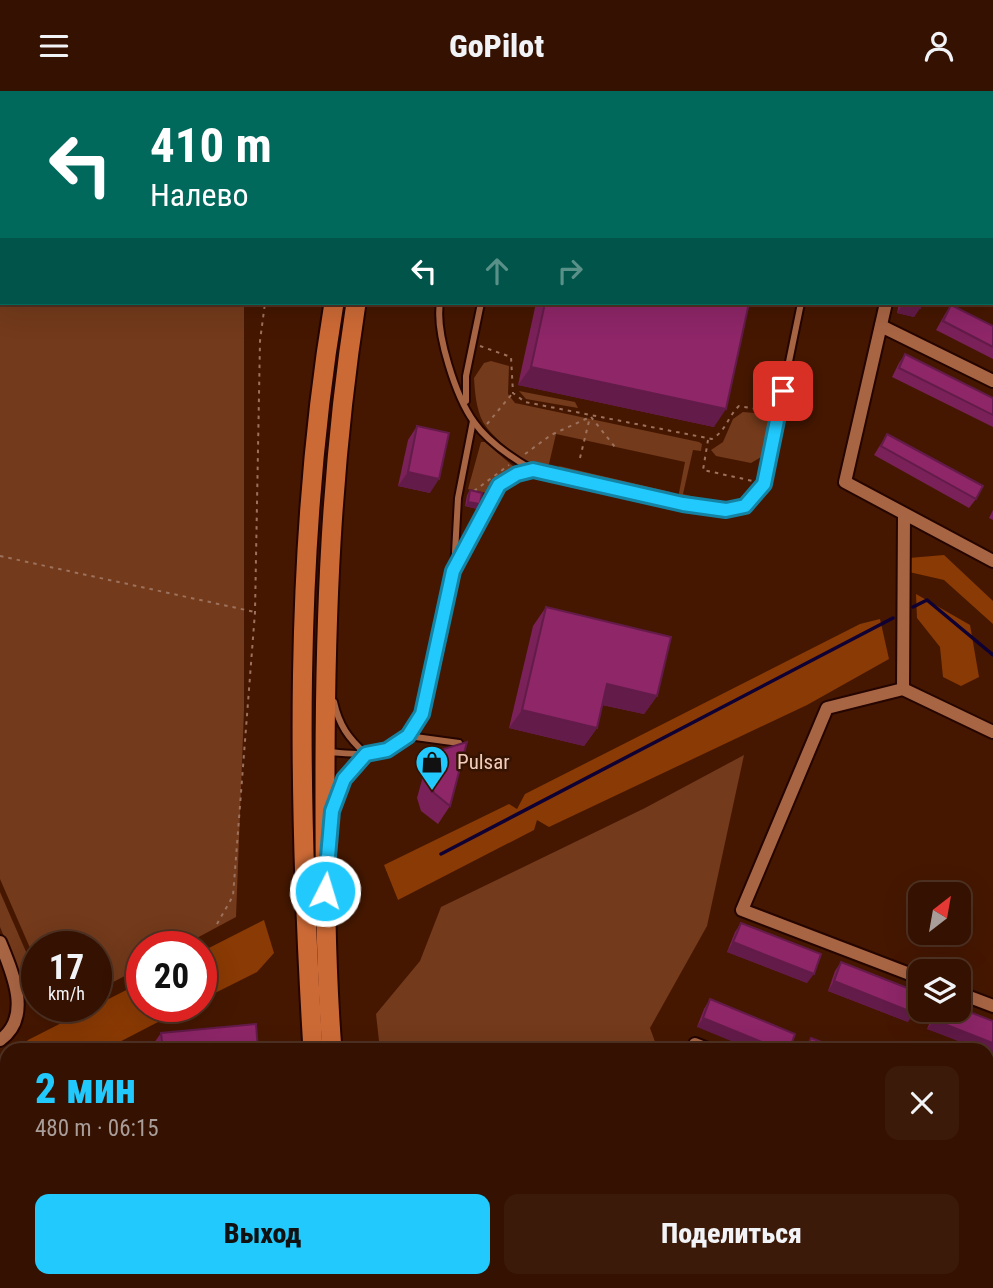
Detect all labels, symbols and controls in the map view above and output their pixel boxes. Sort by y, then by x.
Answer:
icon: menu [35,27,73,65]
text: GoPilot [449,27,544,65]
icon: person [920,27,958,65]
text: 410 m [150,117,272,174]
icon: left [35,119,126,210]
text: Налево [150,176,249,214]
icon: left [405,252,443,290]
icon: ahead [478,252,516,290]
icon: right [551,252,589,290]
pin [753,361,813,421]
icon: arrive [764,372,802,410]
shop icon: Pulsar [413,743,451,792]
place label: Pulsar [457,750,510,774]
position arrow [288,854,362,928]
north arrow [908,882,971,945]
map controls [908,882,971,1022]
speed limit sign: 20 [126,931,217,1022]
text: 17 [49,947,84,988]
button: layers [908,959,971,1022]
text: km/h [48,983,85,1004]
text: 2 мин [35,1064,136,1113]
button: close [885,1066,959,1140]
text: 480 m · 06:15 [35,1115,159,1142]
button: Выход [35,1194,490,1274]
button: Поделиться [504,1194,959,1274]

